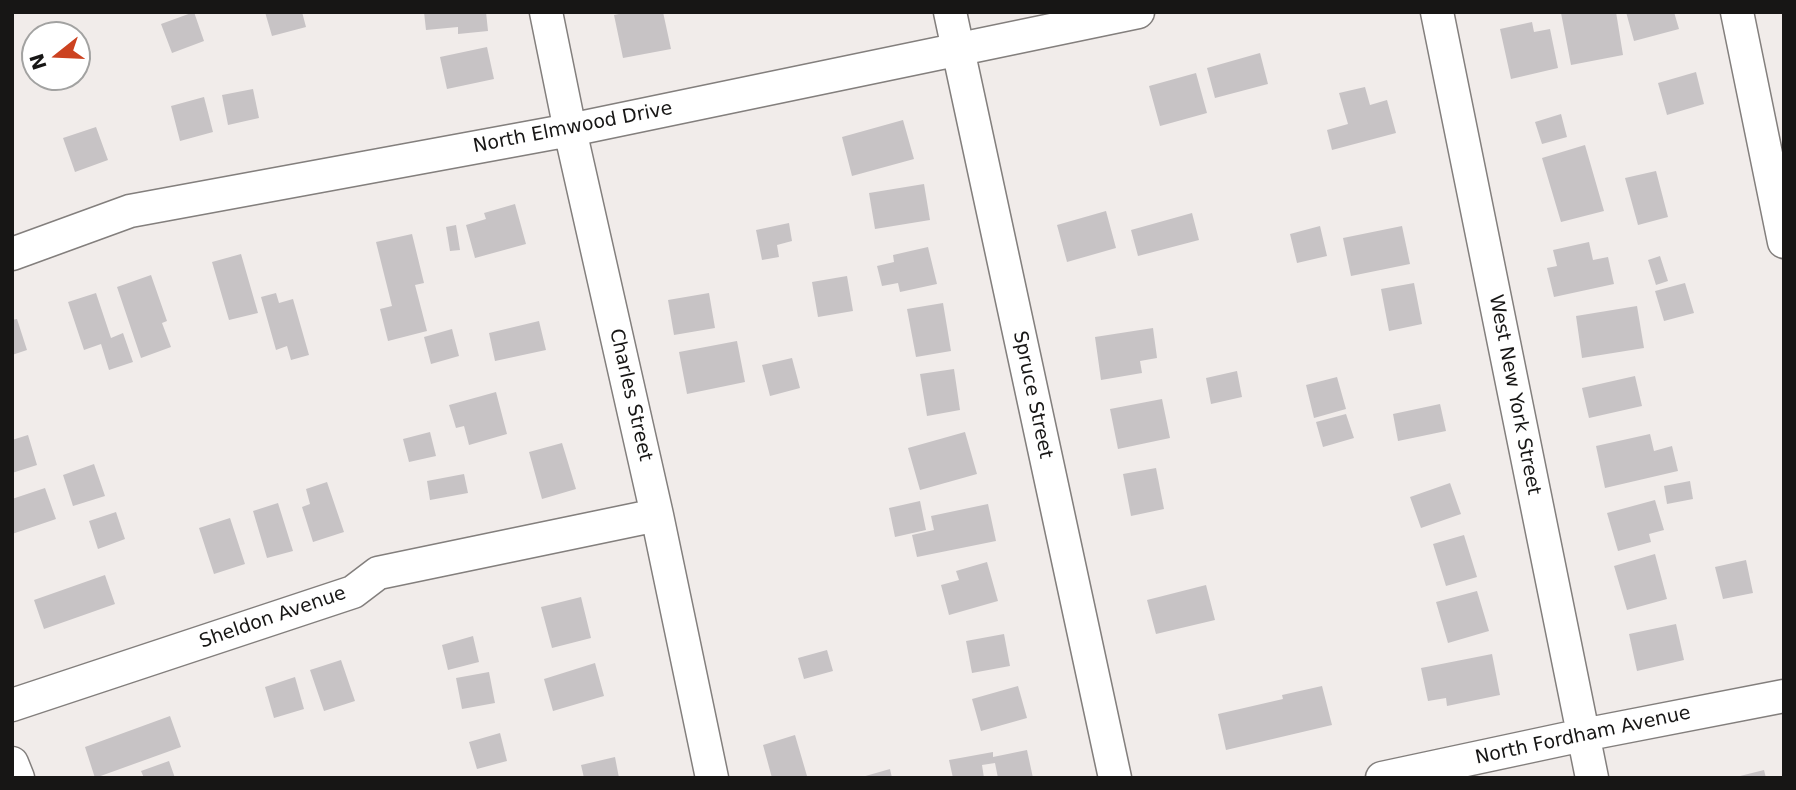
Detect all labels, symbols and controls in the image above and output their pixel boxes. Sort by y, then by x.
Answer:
north arrow [21,21,91,91]
text: N [25,51,51,73]
street label: North Elmwood Drive [471,97,675,159]
street label: West New York Street [1483,293,1545,497]
street label: Charles Street [604,326,656,464]
street label: Spruce Street [1007,329,1057,461]
street label: Sheldon Avenue [197,582,349,654]
street label: North Fordham Avenue [1473,702,1693,770]

